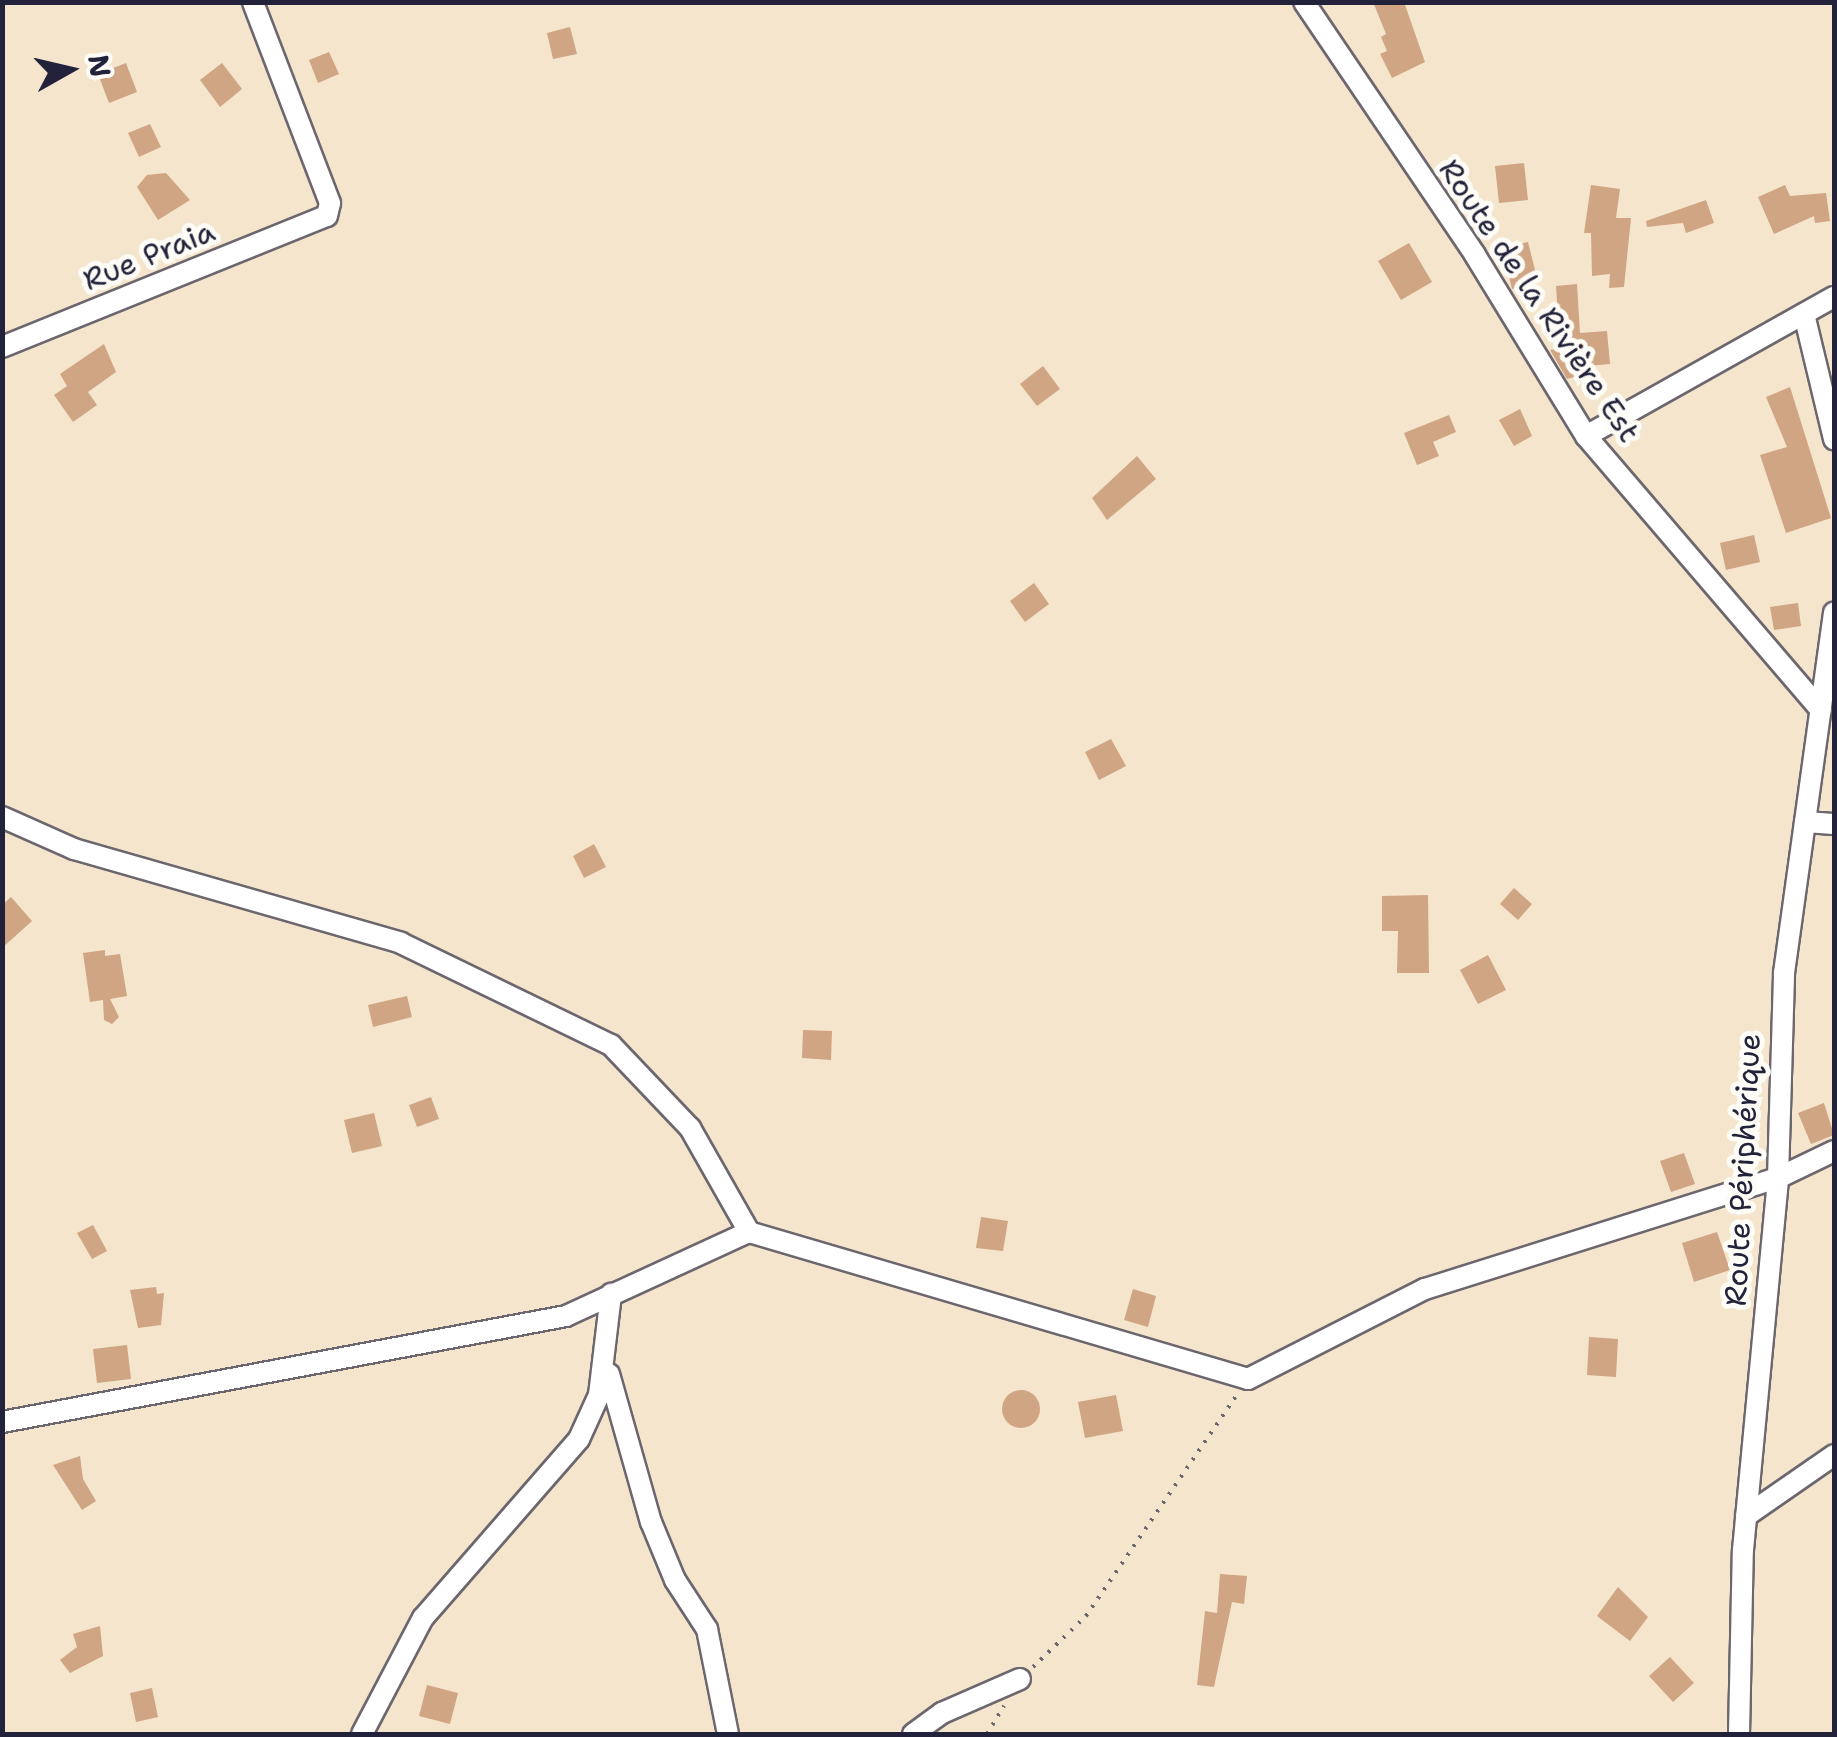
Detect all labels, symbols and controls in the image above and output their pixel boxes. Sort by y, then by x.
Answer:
north arrow [20,20,120,120]
text: N [79,52,120,79]
street label: Route de la Rivière Est [1431,153,1647,449]
street label: Rue Praia [78,213,220,299]
street label: Route Périphérique [1718,1033,1768,1307]

